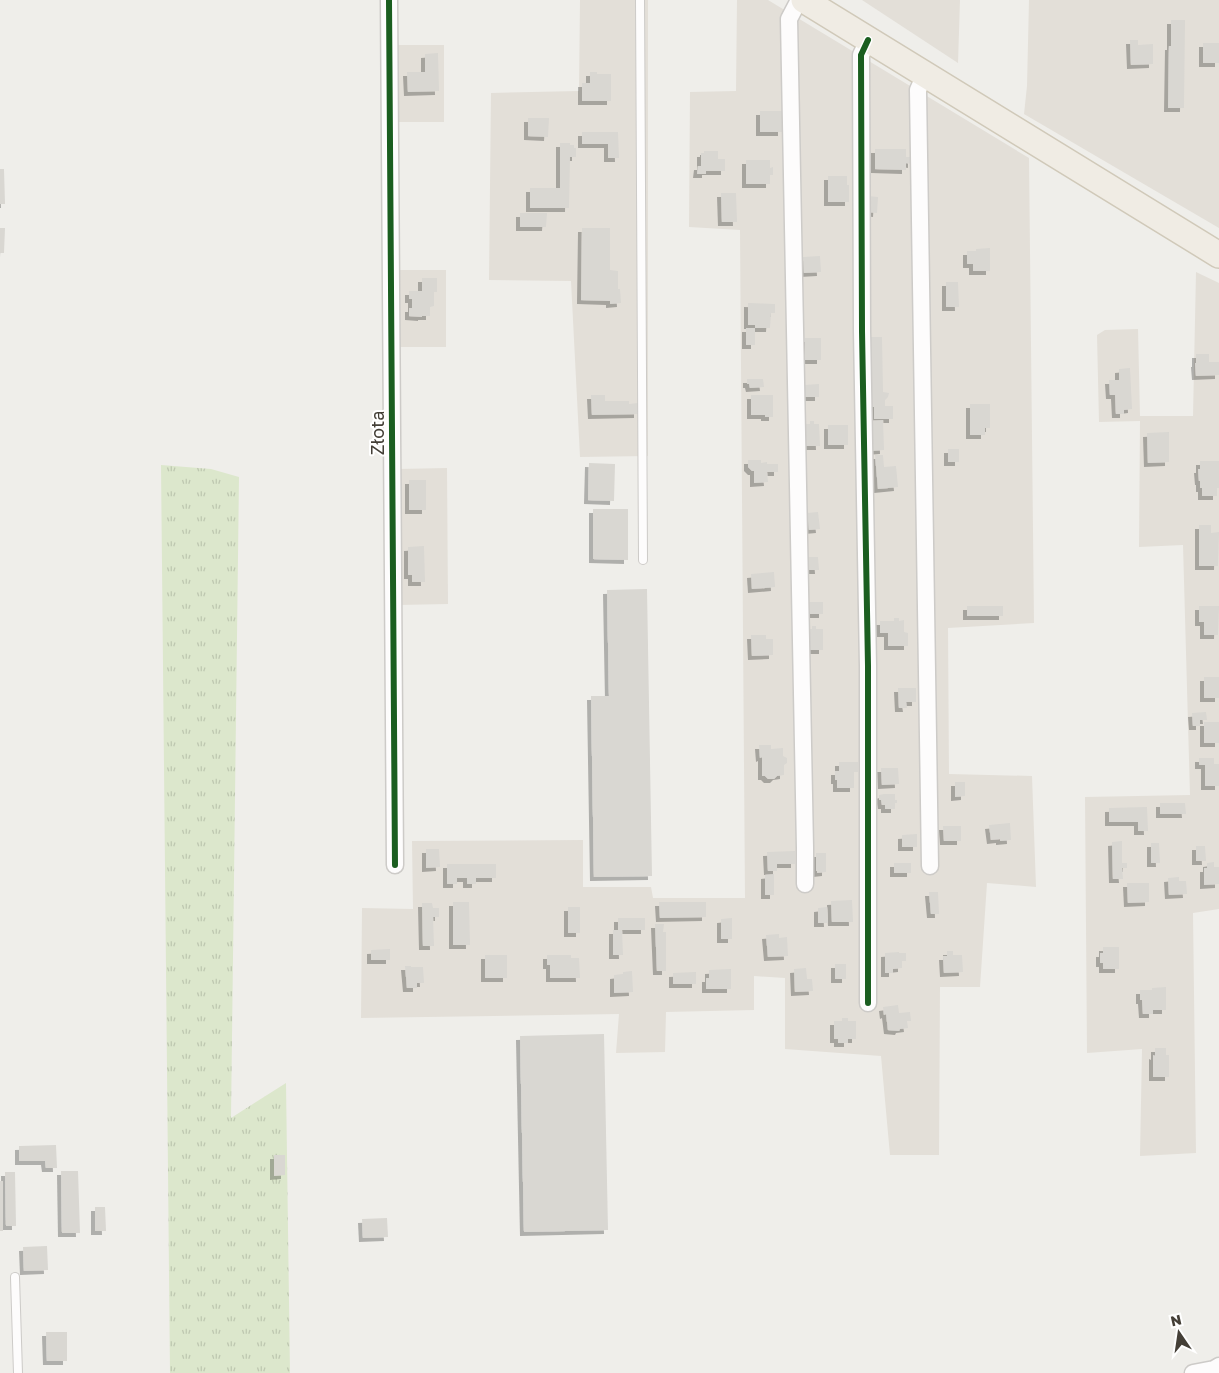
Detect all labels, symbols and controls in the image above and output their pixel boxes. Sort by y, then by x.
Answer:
street label: Złota [366,411,388,455]
north arrow [1154,1308,1204,1358]
text: N [1169,1310,1183,1329]

